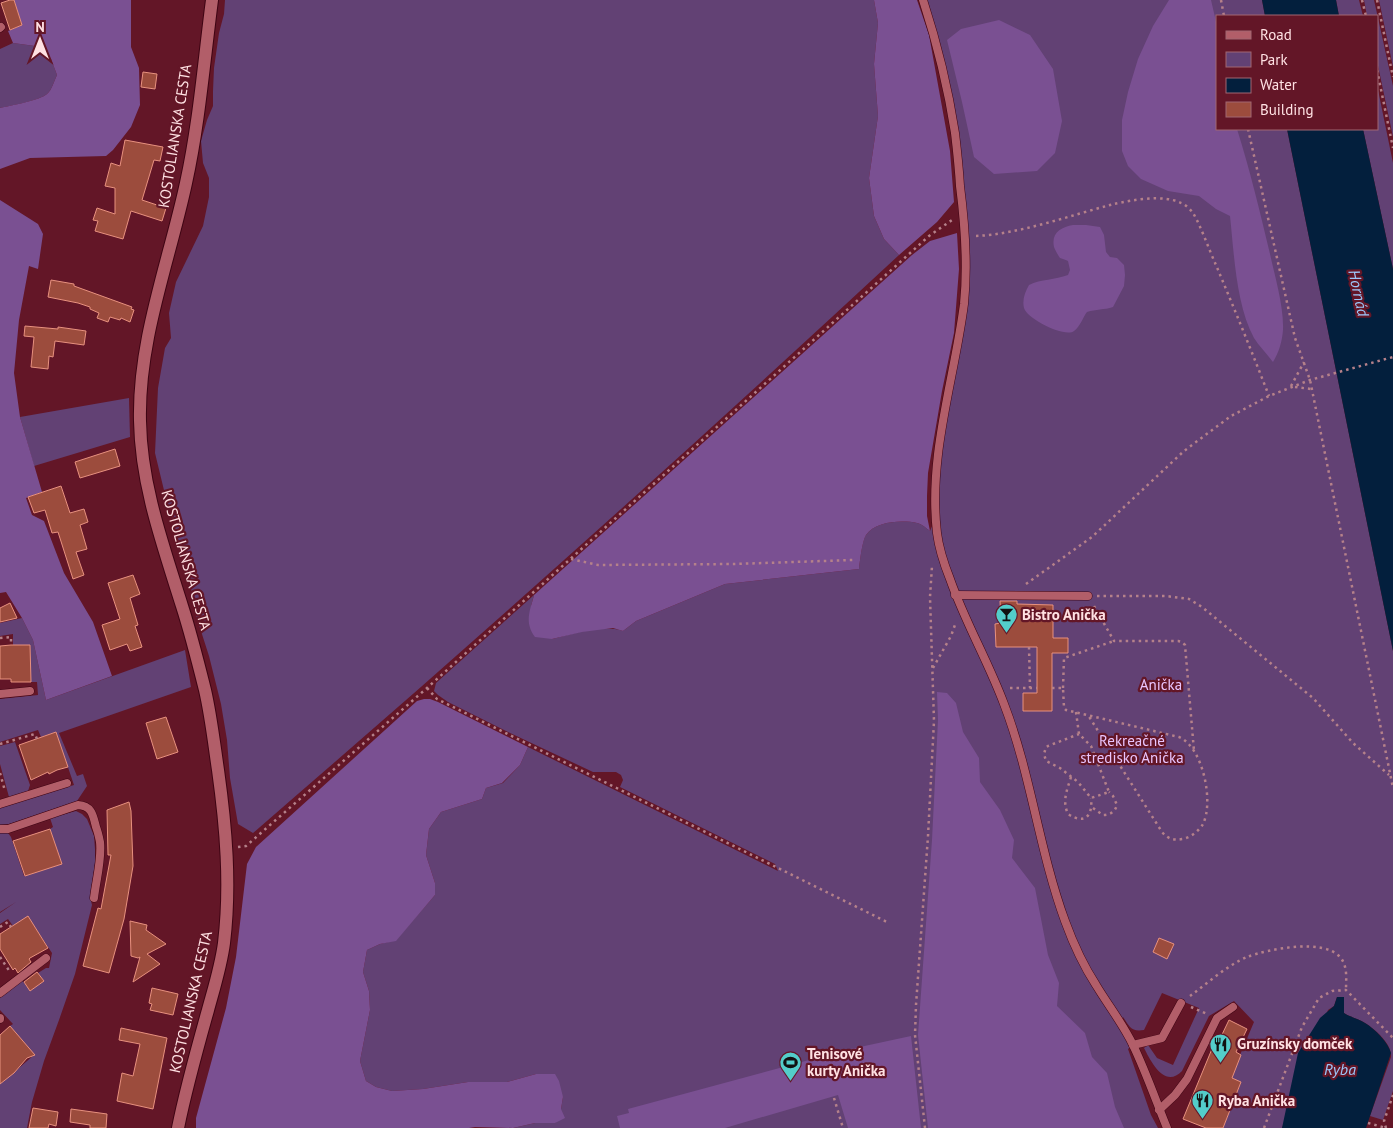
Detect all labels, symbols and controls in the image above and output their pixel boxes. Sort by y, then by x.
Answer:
north arrow [15,15,65,65]
legend [1216,15,1378,130]
text: N [35,18,45,36]
text: Road [1260,25,1292,44]
text: Park [1260,50,1288,69]
street label: KOSTOLIANSKA CESTA [154,63,195,209]
text: Water [1260,75,1297,94]
text: Building [1260,100,1314,119]
water label: Hornád [1344,268,1374,319]
street label: KOSTOLIANSKA CESTA [157,488,216,632]
bar icon: Bistro Anička [994,603,1018,634]
place label: Bistro Anička [1022,605,1106,624]
park label: Anička [1140,675,1182,694]
park label: Rekreačné stredisko Anička [1080,731,1184,767]
street label: KOSTOLIANSKA CESTA [165,929,216,1075]
restaurant icon: Gruzínsky domček [1209,1032,1233,1063]
place label: Gruzínsky domček [1237,1034,1353,1053]
place label: Tenisové kurty Anička [807,1044,885,1080]
sports icon: Tenisové kurty Anička [779,1051,803,1082]
water label: Ryba [1324,1059,1356,1079]
restaurant icon: Ryba Anička [1190,1089,1214,1120]
place label: Ryba Anička [1218,1091,1295,1110]

